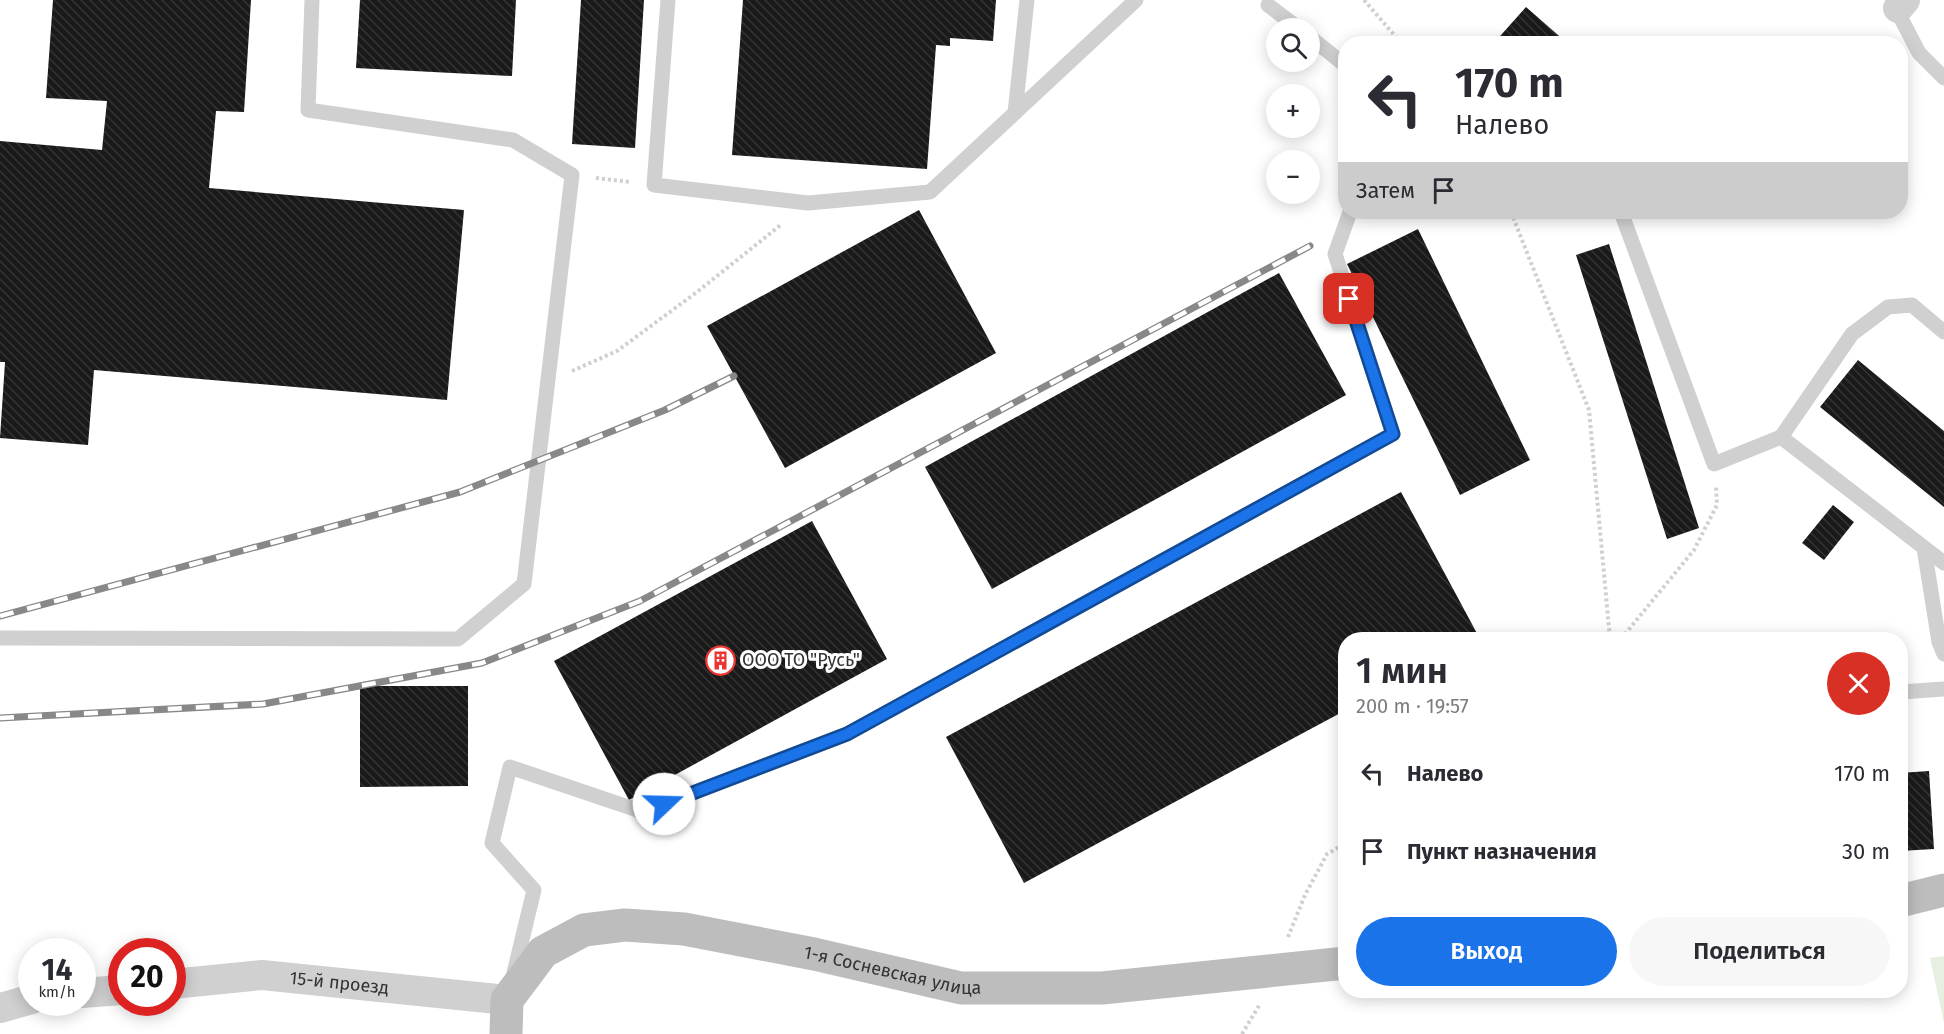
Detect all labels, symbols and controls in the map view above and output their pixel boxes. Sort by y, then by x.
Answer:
map controls [1266,18,1320,204]
button: search [1266,18,1320,72]
text: 170 m [1455,58,1564,108]
icon: left [1356,60,1434,138]
button: + [1266,84,1320,138]
text: Налево [1455,109,1549,141]
button: − [1266,150,1320,204]
icon: arrive [1427,174,1460,207]
text: Затем [1356,177,1415,204]
pin [1323,273,1374,324]
icon: arrive [1332,282,1365,315]
building icon: ООО ТО "Русь" [705,644,737,676]
place label: ООО ТО "Русь" [742,649,860,671]
text: 1 мин [1356,649,1448,693]
button: close [1827,652,1890,715]
text: 200 m · 19:57 [1356,694,1469,718]
icon: left [1356,757,1389,790]
text: Налево [1407,760,1483,787]
text: 170 m [1834,760,1890,787]
position arrow [632,772,696,836]
icon: arrive [1356,835,1389,868]
text: Пункт назначения [1407,838,1597,865]
text: 30 m [1842,838,1890,865]
button: Выход [1356,917,1617,986]
button: Поделиться [1629,917,1890,986]
speed limit sign: 20 [108,938,186,1016]
street label: 1-я Сосневская улица [802,941,981,999]
text: 14 [42,952,72,988]
street label: 15-й проезд [288,967,390,999]
text: km/h [38,983,76,1001]

